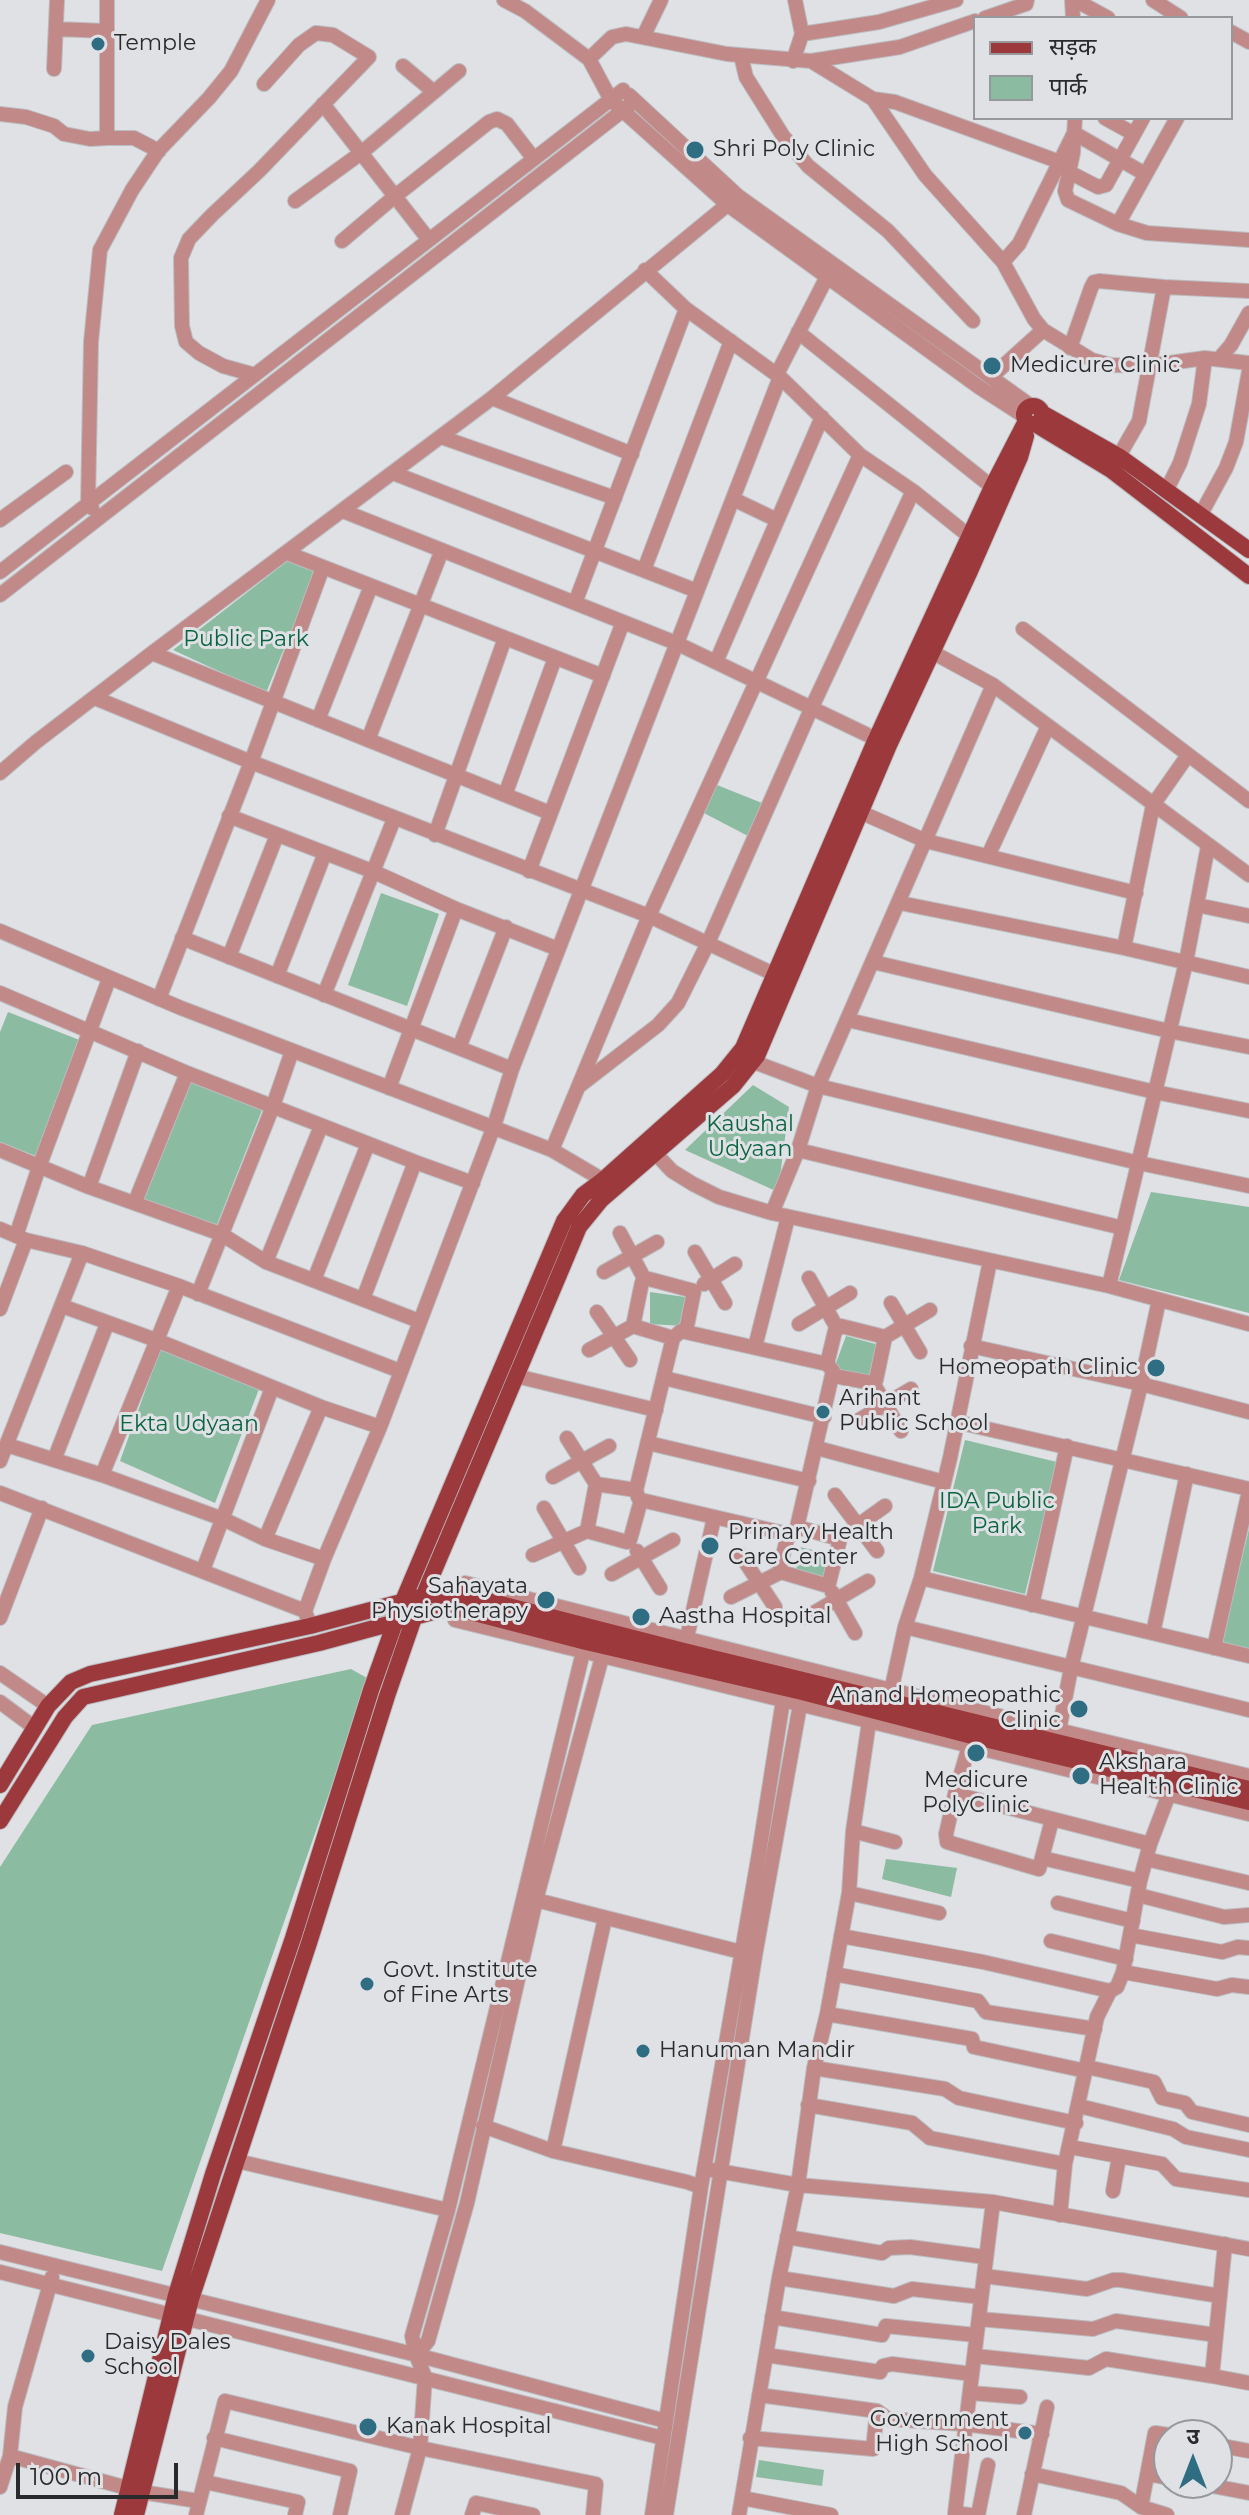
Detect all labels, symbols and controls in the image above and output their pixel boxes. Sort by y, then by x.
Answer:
legend [973,16,1233,120]
place label: Temple [114,31,196,57]
text: सड़क [1049,32,1097,61]
marker: Temple [89,35,107,53]
text: पार्क [1049,72,1087,101]
place label: Shri Poly Clinic [713,137,875,163]
marker: Shri Poly Clinic [684,139,706,161]
place label: Medicure Clinic [1010,353,1181,379]
marker: Medicure Clinic [981,355,1003,377]
park label: Public Park [183,627,309,653]
park label: Kaushal Udyaan [706,1112,794,1164]
place label: Homeopath Clinic [938,1355,1138,1381]
marker: Homeopath Clinic [1145,1357,1167,1379]
place label: Arihant Public School [839,1386,989,1438]
marker: Arihant Public School [814,1403,832,1421]
park label: Ekta Udyaan [119,1412,259,1438]
park label: IDA Public Park [939,1489,1055,1540]
place label: Primary Health Care Center [728,1520,894,1572]
marker: Primary Health Care Center [699,1535,721,1557]
place label: Sahayata Physiotherapy [371,1574,528,1626]
marker: Sahayata Physiotherapy [535,1589,557,1611]
place label: Aastha Hospital [659,1604,831,1630]
marker: Aastha Hospital [630,1606,652,1628]
place label: Anand Homeopathic Clinic [830,1683,1061,1734]
marker: Anand Homeopathic Clinic [1068,1698,1090,1720]
marker: Medicure PolyClinic [965,1742,987,1764]
place label: Akshara Health Clinic [1099,1750,1239,1802]
marker: Akshara Health Clinic [1070,1765,1092,1787]
place label: Medicure PolyClinic [922,1768,1030,1820]
place label: Govt. Institute of Fine Arts [383,1958,538,2010]
marker: Govt. Institute of Fine Arts [358,1975,376,1993]
place label: Hanuman Mandir [659,2038,855,2064]
marker: Hanuman Mandir [634,2042,652,2060]
place label: Daisy Dales School [104,2330,231,2382]
marker: Daisy Dales School [79,2347,97,2365]
place label: Government High School [870,2407,1009,2458]
place label: Kanak Hospital [386,2414,552,2440]
marker: Kanak Hospital [357,2416,379,2438]
north arrow [1153,2419,1233,2499]
text: उ [1187,2423,1199,2450]
marker: Government High School [1016,2424,1034,2442]
scale bar [20,2447,182,2497]
text: 100 m [30,2462,102,2491]

